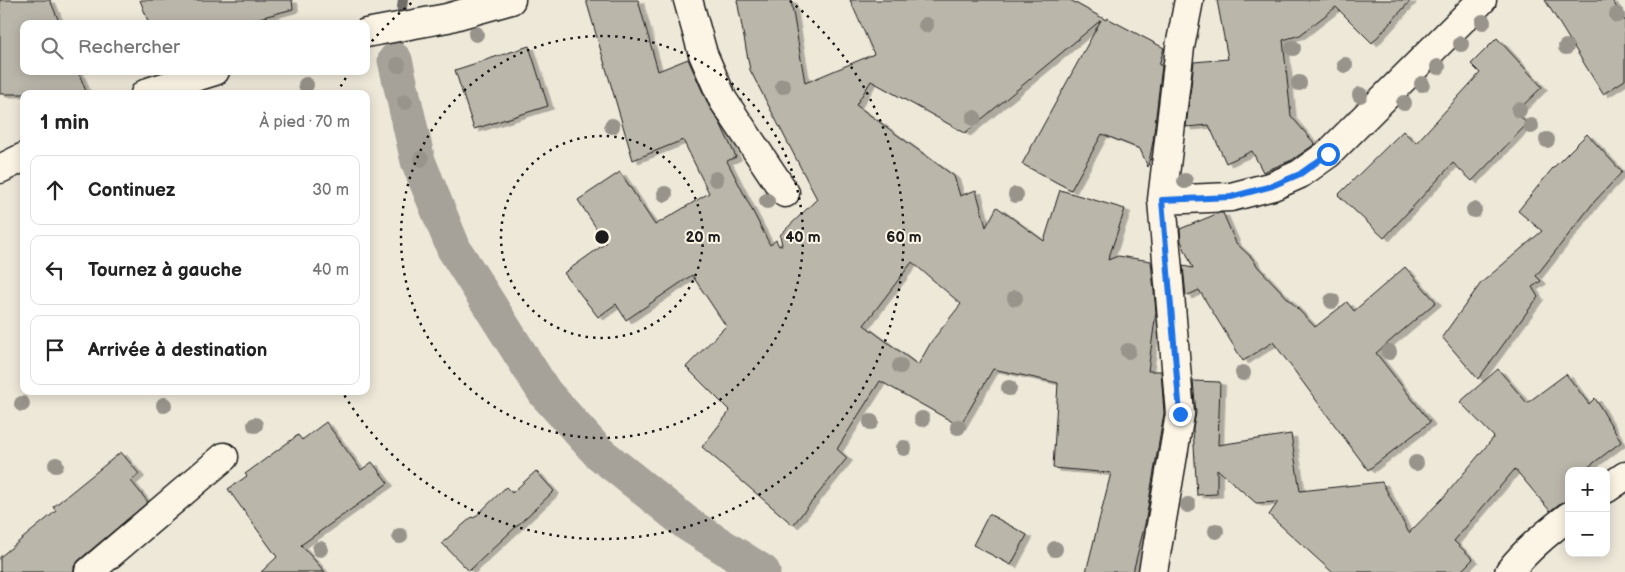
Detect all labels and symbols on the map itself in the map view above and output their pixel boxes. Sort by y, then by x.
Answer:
route start [1317,143,1340,166]
centre of rings [593,228,611,246]
text: 20 m [686,228,721,247]
text: 40 m [785,228,821,247]
text: 60 m [886,228,922,247]
route end [1169,403,1192,426]

